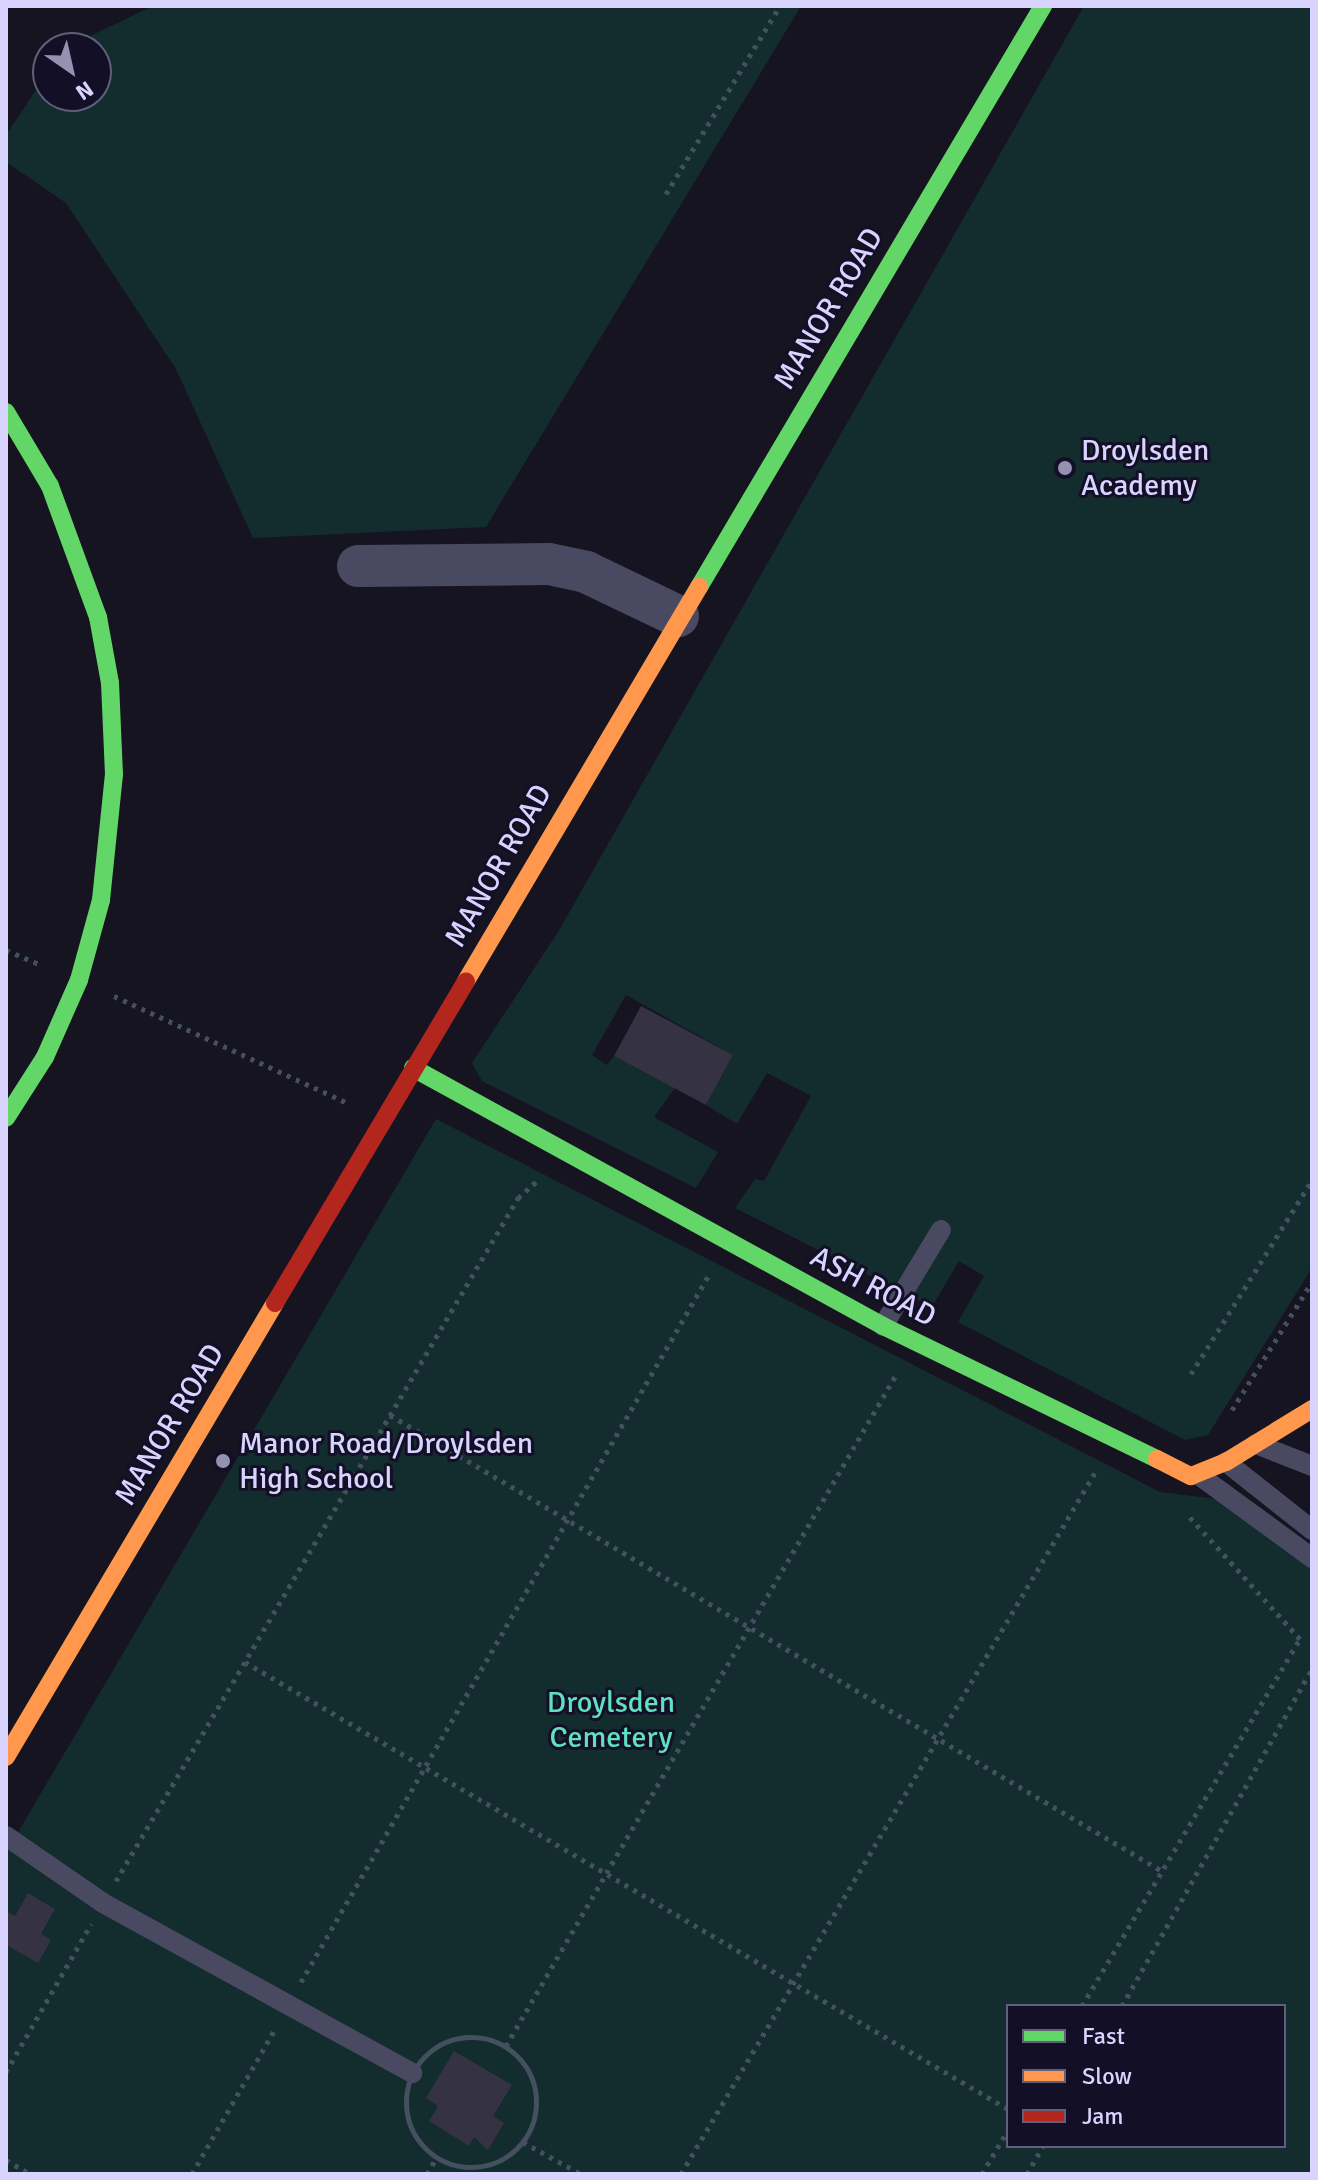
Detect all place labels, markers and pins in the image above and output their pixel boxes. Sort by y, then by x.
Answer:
place label: Droylsden Academy [1081,433,1209,504]
marker: Droylsden Academy [1056,459,1074,477]
place label: Manor Road/Droylsden High School [239,1426,533,1496]
marker: Manor Road/Droylsden High School [214,1452,232,1470]

